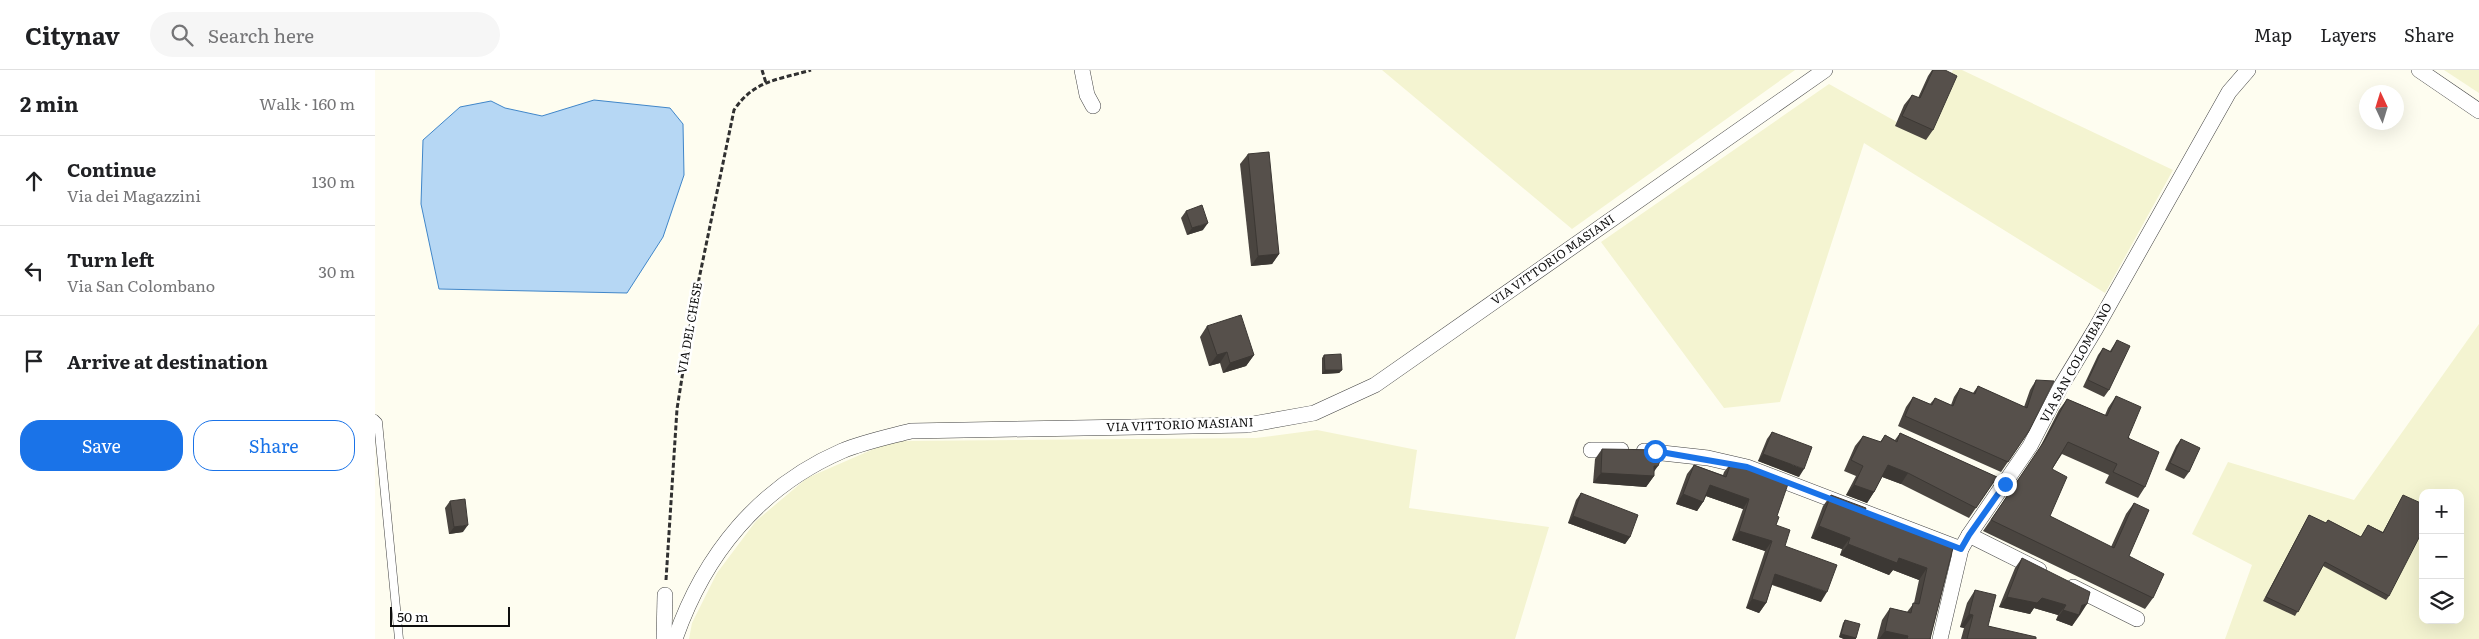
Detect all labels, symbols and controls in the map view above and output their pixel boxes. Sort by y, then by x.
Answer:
search box [150,12,500,57]
text: Citynav [25,17,120,52]
icon: search [168,21,196,49]
text: Search here [208,21,314,49]
text: Map [2254,21,2292,48]
text: Layers [2320,21,2376,48]
text: Share [2404,21,2454,48]
north arrow [2359,85,2404,130]
text: 2 min [20,87,79,118]
text: Walk · 160 m [259,91,355,115]
text: Continue [67,155,156,183]
icon: ahead [20,167,48,195]
text: 130 m [312,169,355,193]
text: Via dei Magazzini [67,183,201,207]
street label: VIA VITTORIO MASIANI [1487,210,1618,309]
text: Turn left [67,245,154,273]
icon: left [20,257,48,285]
text: 30 m [318,259,355,283]
text: Via San Colombano [67,273,215,297]
street label: VIA DEL CHESE [672,280,706,375]
street label: VIA SAN COLOMBANO [2035,299,2116,426]
icon: arrive [20,347,48,375]
text: Arrive at destination [67,347,268,375]
street label: VIA VITTORIO MASIANI [1106,412,1254,436]
button: Save [20,420,183,471]
button: Share [193,420,355,471]
route start [1644,440,1667,463]
route end [1994,473,2017,496]
map controls [2419,489,2464,624]
button: + [2419,489,2464,534]
button: − [2419,534,2464,579]
button: layers [2419,579,2464,624]
scale bar [390,604,510,627]
text: 50 m [397,606,429,626]

